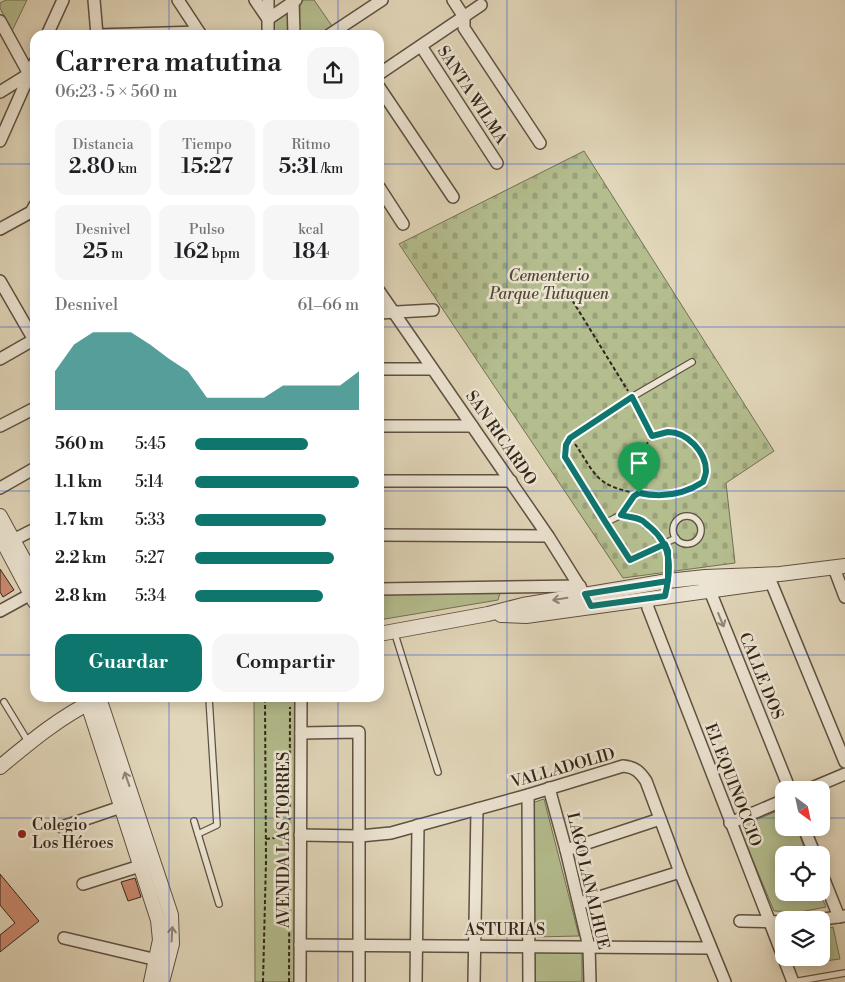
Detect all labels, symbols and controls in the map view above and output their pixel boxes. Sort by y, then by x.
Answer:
street label: SANTA WILMA [433,42,512,149]
text: Carrera matutina [55,45,282,80]
button: share [307,47,359,99]
text: 06:23 · 5 × 560 m [55,82,177,102]
text: Distancia [72,136,134,154]
text: Tiempo [182,136,232,154]
text: Ritmo [291,136,331,154]
text: 2.80 [69,154,115,180]
text: 15:27 [181,154,233,180]
text: 5:31 [279,154,318,180]
text: km [115,160,137,178]
text: /km [318,160,343,178]
text: Desnivel [75,221,131,239]
text: Pulso [189,221,225,239]
text: kcal [298,221,324,239]
text: 25 [83,239,108,265]
text: 162 [174,239,209,265]
text: 184 [293,239,329,265]
text: m [108,245,123,263]
text: bpm [209,245,240,263]
park label: Cementerio Parque Tutuquen [488,266,610,304]
text: Desnivel [55,295,118,315]
text: 61–66 m [298,295,359,315]
street label: SAN RICARDO [461,387,541,489]
text: 560 m [55,434,104,454]
text: 5:45 [135,434,166,454]
pin [618,442,660,493]
icon: arrive [625,449,653,477]
text: 1.1 km [55,472,102,492]
text: 5:14 [135,472,163,492]
text: 1.7 km [55,510,104,530]
text: 5:33 [135,510,165,530]
text: 2.2 km [55,548,106,568]
text: 5:27 [135,548,165,568]
text: 2.8 km [55,586,107,606]
text: 5:34 [135,586,166,606]
one-way arrow [552,594,568,604]
one-way arrow [717,612,726,627]
street label: CALLE DOS [734,630,788,722]
button: Guardar [55,634,202,692]
button: Compartir [212,634,359,692]
street label: EL EQUINOCCIO [700,721,766,849]
street label: VALLADOLID [508,744,617,793]
street label: AVENIDA LAS TORRES [274,752,294,929]
one-way arrow [122,772,131,787]
north arrow [775,781,830,836]
map controls [775,781,830,966]
street label: LAGO LANALHUE [562,810,614,952]
place label: Colegio Los Héroes [32,815,114,853]
marker: Colegio Los Héroes [16,828,28,840]
button: locate [775,846,830,901]
button: layers [775,911,830,966]
street label: ASTURIAS [464,920,545,940]
one-way arrow [167,927,177,943]

